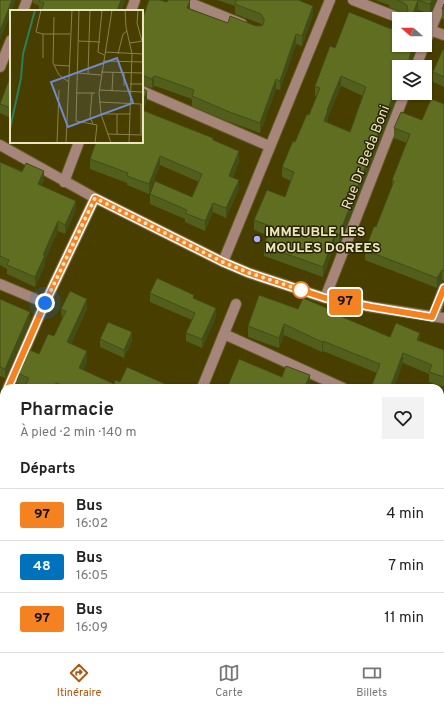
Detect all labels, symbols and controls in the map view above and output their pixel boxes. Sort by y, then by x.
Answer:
inset map [10,10,143,143]
north arrow [392,12,432,52]
map controls [392,12,432,100]
button: layers [392,60,432,100]
street label: Rue Dr Beda Boni [339,103,394,212]
place label: IMMEUBLE LES MOULES DOREES [265,224,381,257]
marker: IMMEUBLE LES MOULES DOREES [252,234,262,244]
unlabelled marker [292,281,310,299]
line badge: 97 [327,289,363,315]
your location [35,293,55,313]
text: 97 [337,293,353,310]
button: heart [382,397,424,439]
text: Pharmacie [20,398,114,422]
text: À pied · 2 min · 140 m [20,425,136,441]
text: Départs [20,460,75,479]
text: Bus [76,497,103,516]
text: 4 min [386,505,424,524]
text: 97 [34,506,50,523]
text: 16:02 [76,516,108,532]
text: Bus [76,549,103,568]
text: 7 min [388,557,424,576]
text: 48 [33,558,51,575]
text: 16:05 [76,568,108,584]
text: Bus [76,601,103,620]
text: 11 min [384,609,424,628]
text: 97 [34,610,50,627]
text: 16:09 [76,620,108,636]
tab: Itinéraire [57,662,102,700]
tab: Carte [215,662,243,700]
tab: Billets [356,662,387,700]

